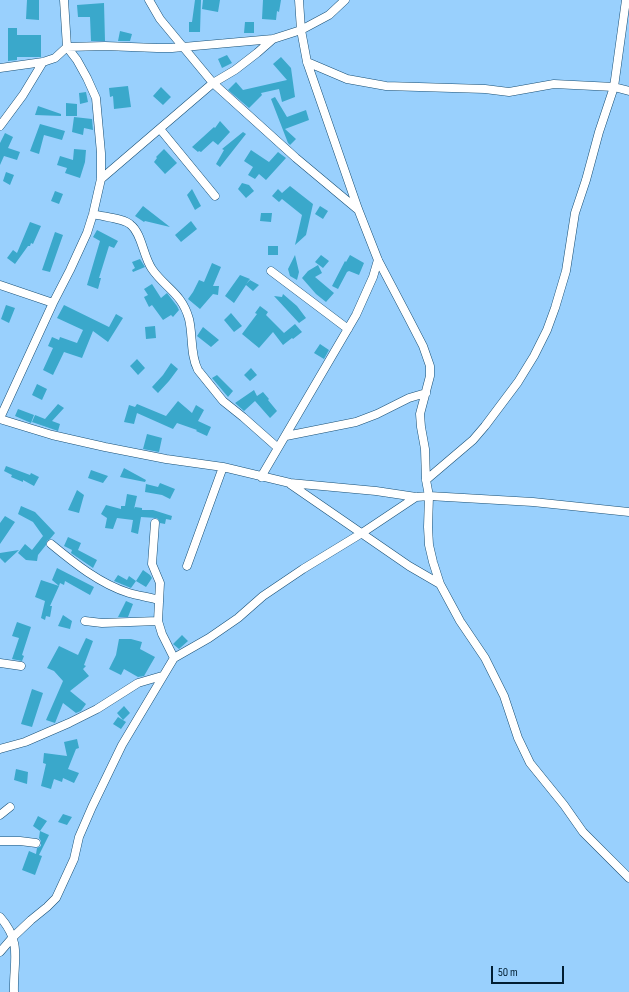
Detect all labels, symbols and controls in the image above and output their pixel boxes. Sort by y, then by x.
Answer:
scale bar [493,958,566,984]
text: 50 m [498,965,518,980]

